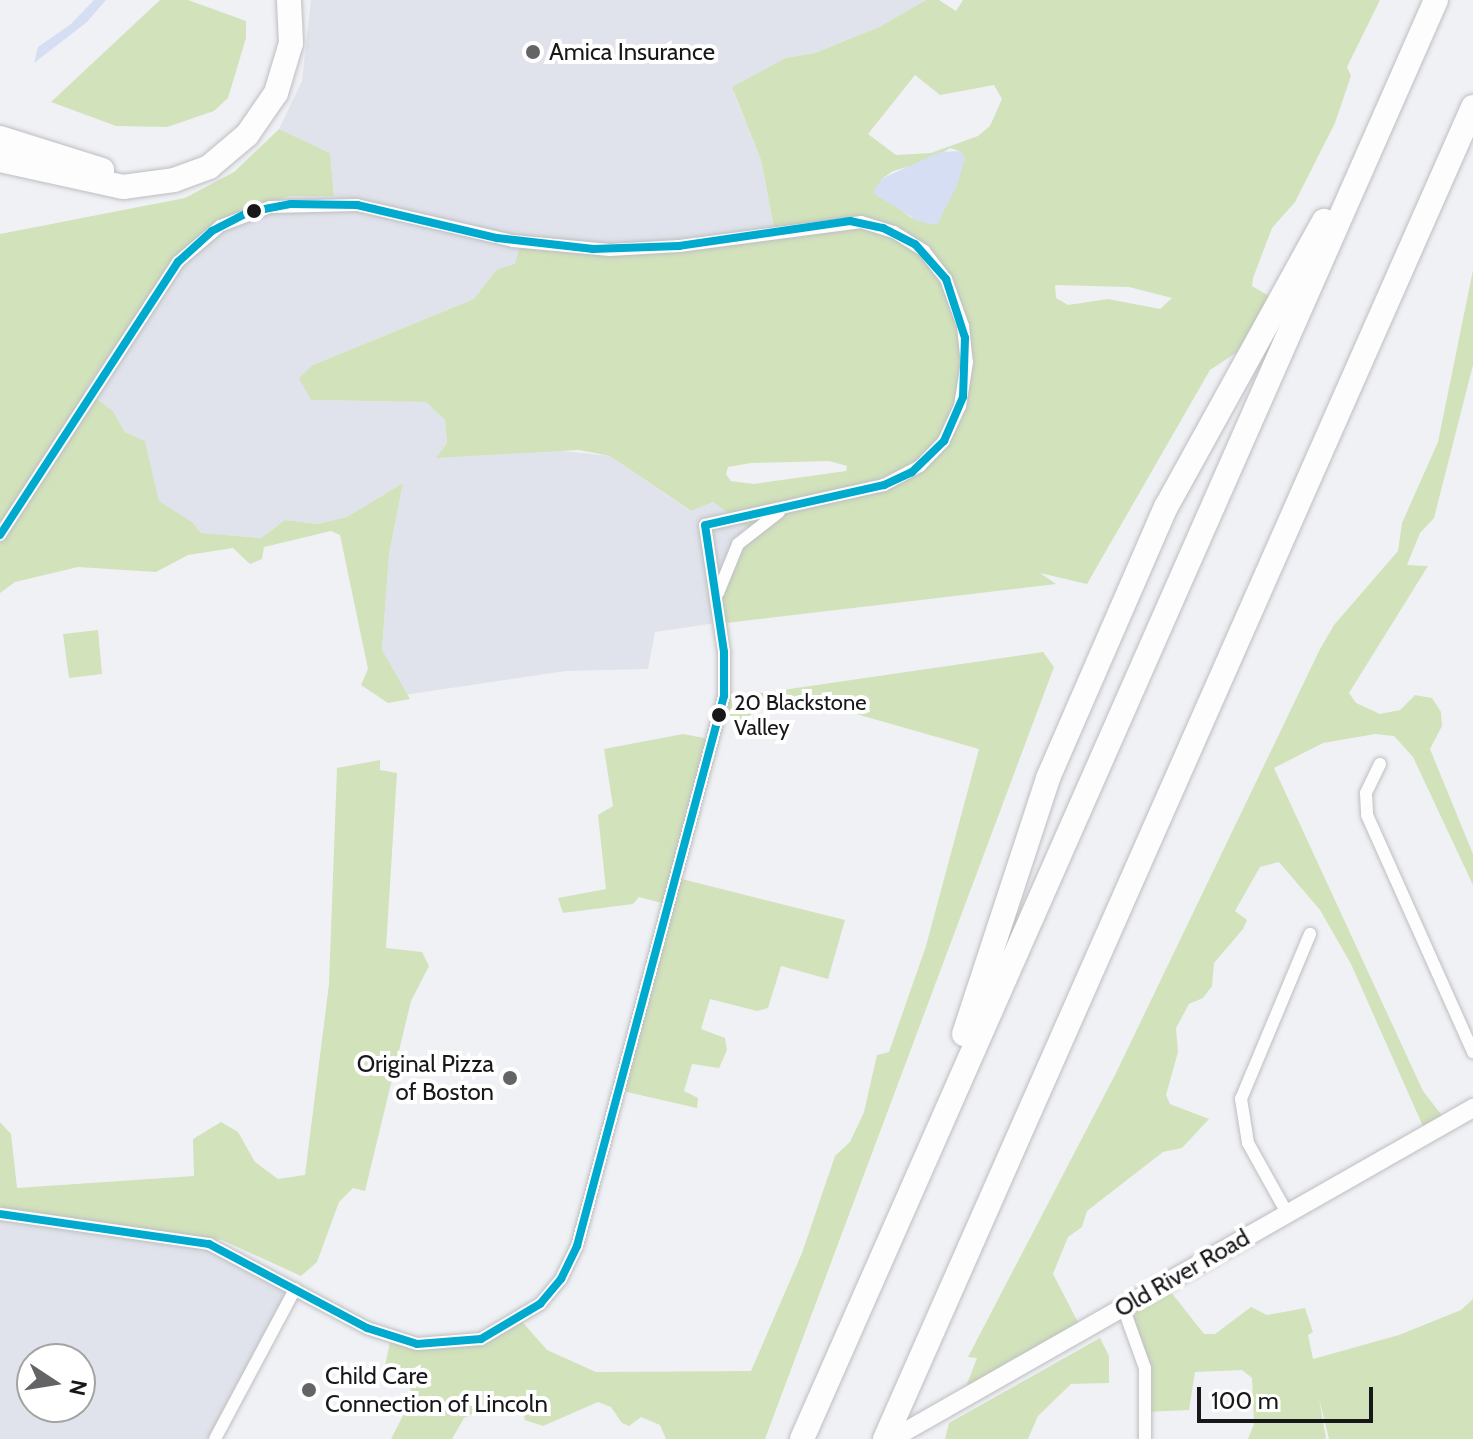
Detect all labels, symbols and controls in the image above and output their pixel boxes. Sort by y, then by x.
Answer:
place label: Amica Insurance [549,38,715,66]
marker: Amica Insurance [524,43,542,61]
unlabelled marker [246,203,262,219]
place label: 20 Blackstone Valley [734,689,867,740]
marker: 20 Blackstone Valley [711,707,727,723]
place label: Original Pizza of Boston [357,1050,494,1106]
marker: Original Pizza of Boston [501,1069,519,1087]
street label: Old River Road [1109,1223,1255,1323]
north arrow [16,1343,96,1423]
place label: Child Care Connection of Lincoln [325,1362,548,1418]
scale bar [1201,1371,1377,1421]
text: N [63,1377,93,1398]
marker: Child Care Connection of Lincoln [300,1381,318,1399]
text: 100 m [1211,1386,1279,1415]

